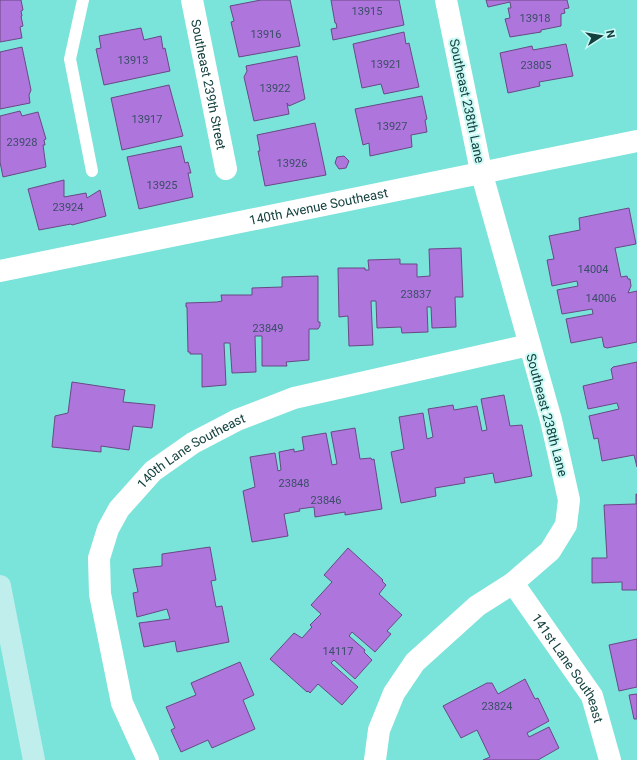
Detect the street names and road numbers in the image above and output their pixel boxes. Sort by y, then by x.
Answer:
street label: Southeast 239th Street [189,18,229,151]
street label: Southeast 238th Lane [447,38,488,165]
street label: 140th Avenue Southeast [248,185,389,227]
street label: Southeast 238th Lane [523,352,571,478]
street label: 140th Lane Southeast [134,410,247,491]
street label: 141st Lane Southeast [529,611,607,724]

